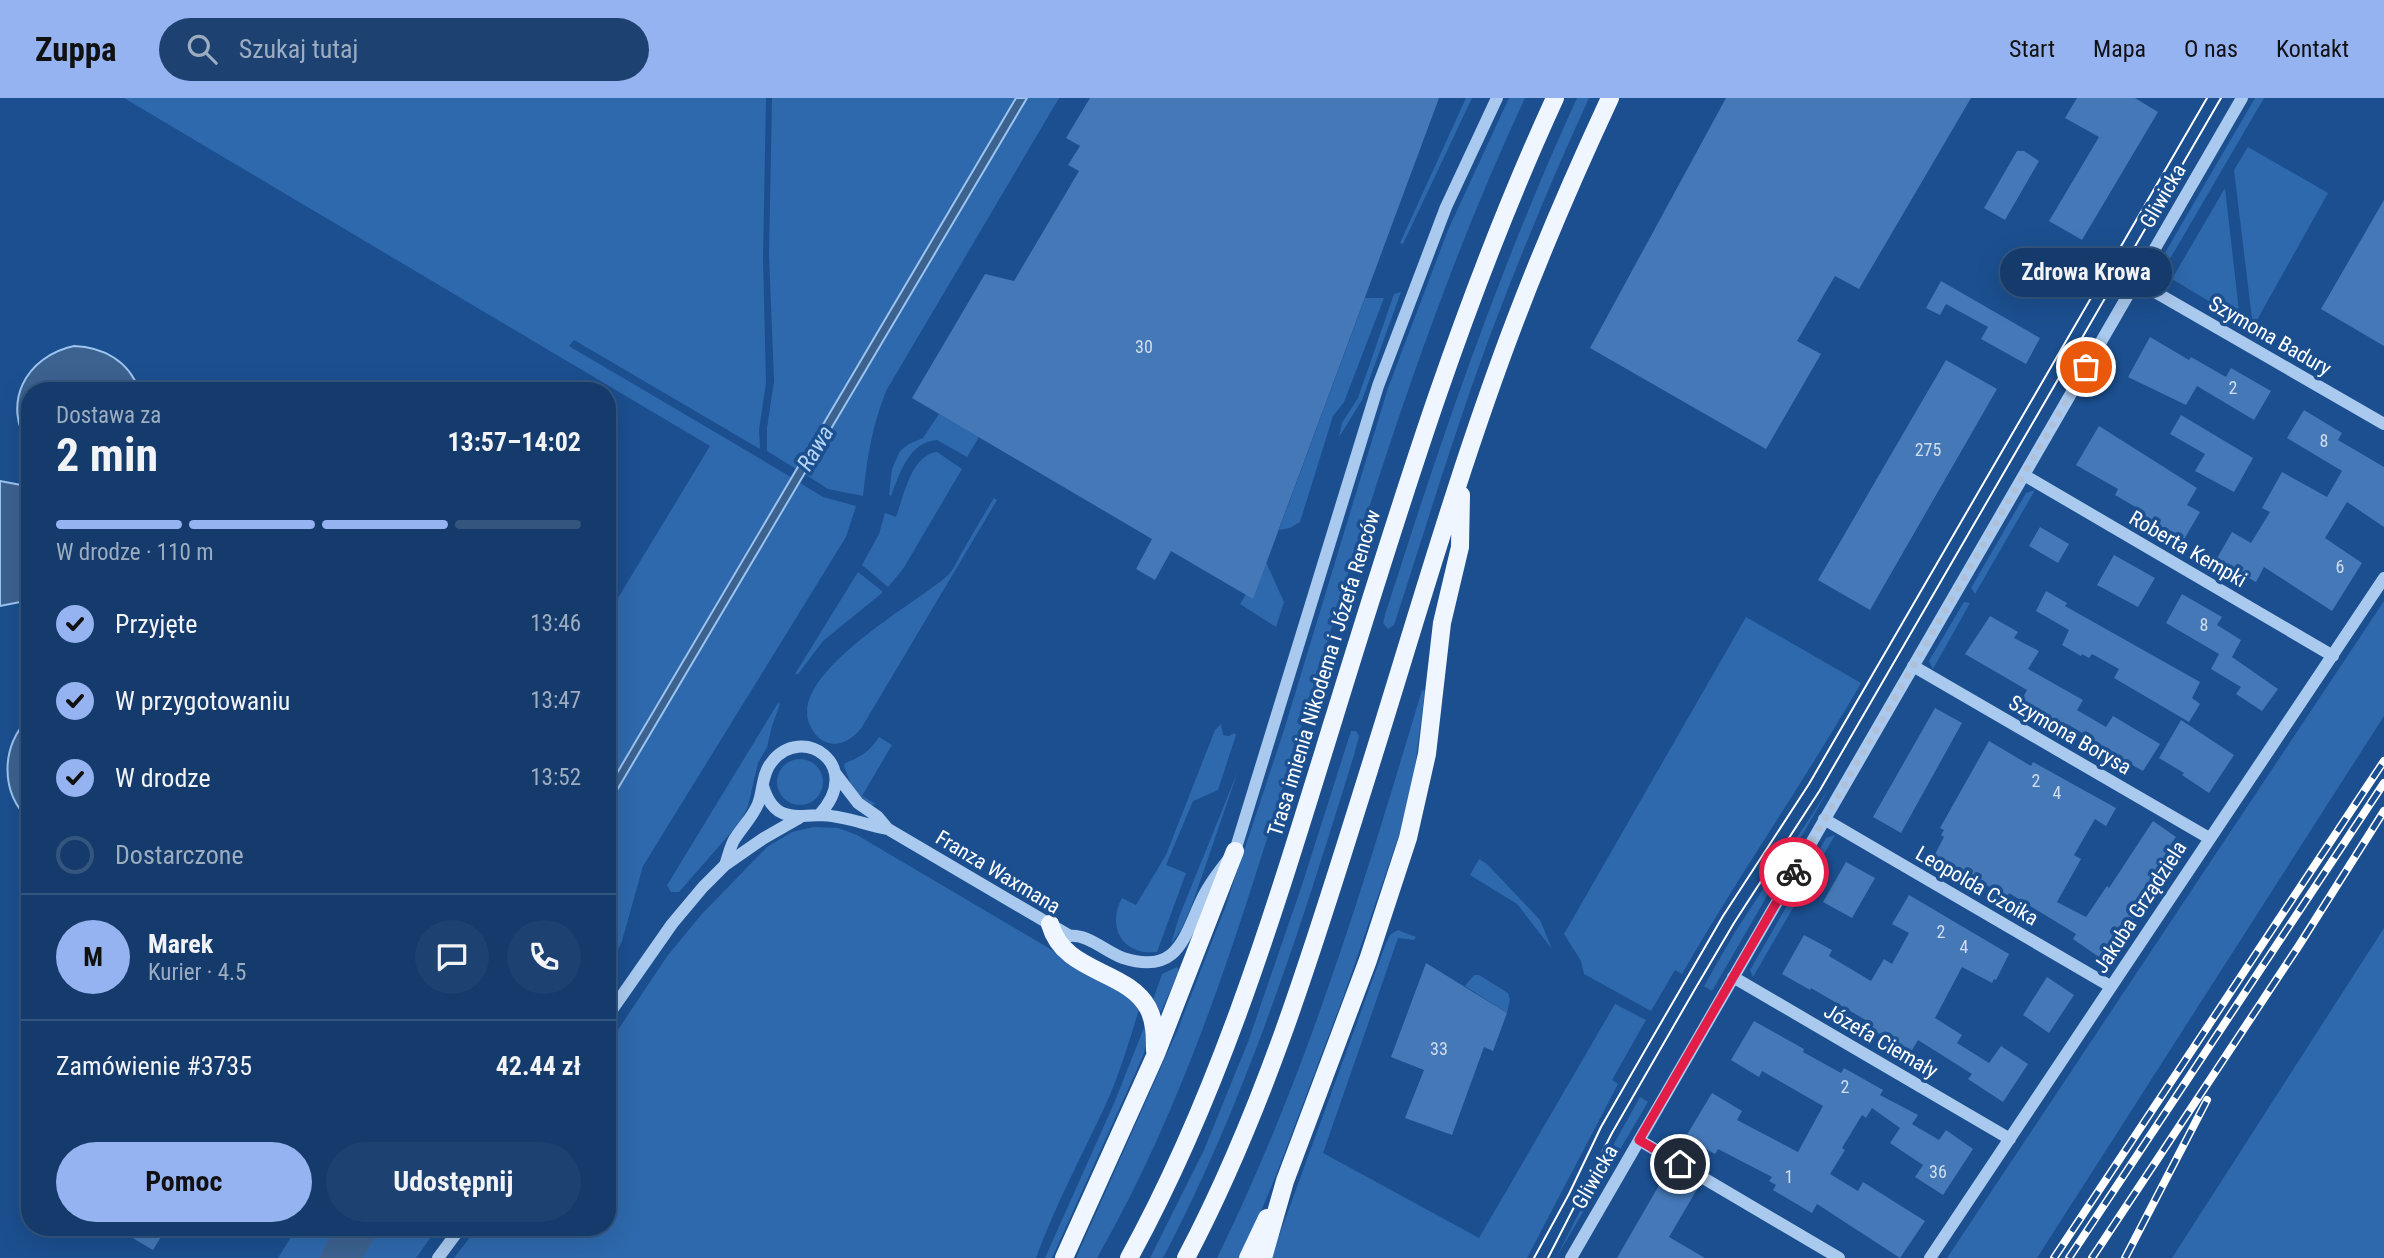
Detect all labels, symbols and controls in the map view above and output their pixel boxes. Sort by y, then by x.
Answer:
search box [159,18,649,81]
text: Zuppa [35,30,117,69]
icon: search [183,30,221,68]
text: Szukaj tutaj [239,34,358,64]
text: Start [2009,35,2055,63]
text: Mapa [2093,35,2146,63]
text: O nas [2184,35,2238,63]
text: Kontakt [2276,35,2349,63]
street label: Gliwicka [2135,160,2191,232]
callout: Zdrowa Krowa [2000,248,2172,297]
text: Zdrowa Krowa [2021,259,2151,286]
street label: Szymona Badury [2204,291,2336,381]
house number: 30 [1135,336,1153,357]
pin [2056,337,2116,397]
icon: bag [2067,348,2105,386]
house number: 2 [2229,377,2238,398]
text: Dostawa za [56,402,161,429]
water label: Rawa [792,421,839,476]
text: 13:57–14:02 [447,427,581,457]
text: 2 min [56,428,158,482]
house number: 8 [2320,430,2328,451]
house number: 275 [1915,439,1941,460]
street label: Trasa imienia Nikodema i Józefa Renców [1263,506,1385,839]
street label: Roberta Kempki [2125,506,2251,592]
text: W drodze · 110 m [56,539,213,566]
house number: 6 [2336,556,2344,577]
icon: check [56,605,94,643]
text: Przyjęte [115,609,197,639]
text: 13:46 [530,610,581,637]
house number: 8 [2200,614,2208,635]
icon: check [56,682,94,720]
text: W przygotowaniu [115,686,290,716]
text: 13:47 [530,687,581,714]
street label: Szymona Borysa [2005,690,2135,780]
icon: check [56,759,94,797]
text: W drodze [115,763,211,793]
text: 13:52 [530,764,581,791]
house number: 2 [2032,770,2041,791]
house number: 4 [2053,782,2062,803]
street label: Franza Waxmana [931,825,1065,919]
courier [1759,837,1829,907]
street label: Jakuba Grządziela [2088,837,2192,977]
text: Dostarczone [115,840,244,870]
street label: Leopolda Czoika [1912,841,2042,931]
icon: bike [1775,853,1813,891]
button: chat [415,920,489,994]
button: phone [507,920,581,994]
house number: 2 [1937,921,1946,942]
text: Marek [148,929,213,959]
house number: 4 [1960,936,1969,957]
text: M [83,942,103,972]
text: Kurier · 4.5 [148,959,246,986]
street label: Józefa Ciemały [1820,999,1942,1083]
house number: 33 [1430,1038,1448,1059]
text: Zamówienie #3735 [56,1051,252,1081]
text: 42.44 zł [496,1051,581,1081]
house number: 2 [1841,1076,1850,1097]
pin [1650,1134,1710,1194]
street label: Gliwicka [1567,1141,1623,1213]
button: Pomoc [56,1142,312,1222]
button: Udostępnij [326,1142,581,1222]
icon: home [1661,1145,1699,1183]
house number: 36 [1929,1161,1947,1182]
house number: 1 [1785,1166,1793,1187]

